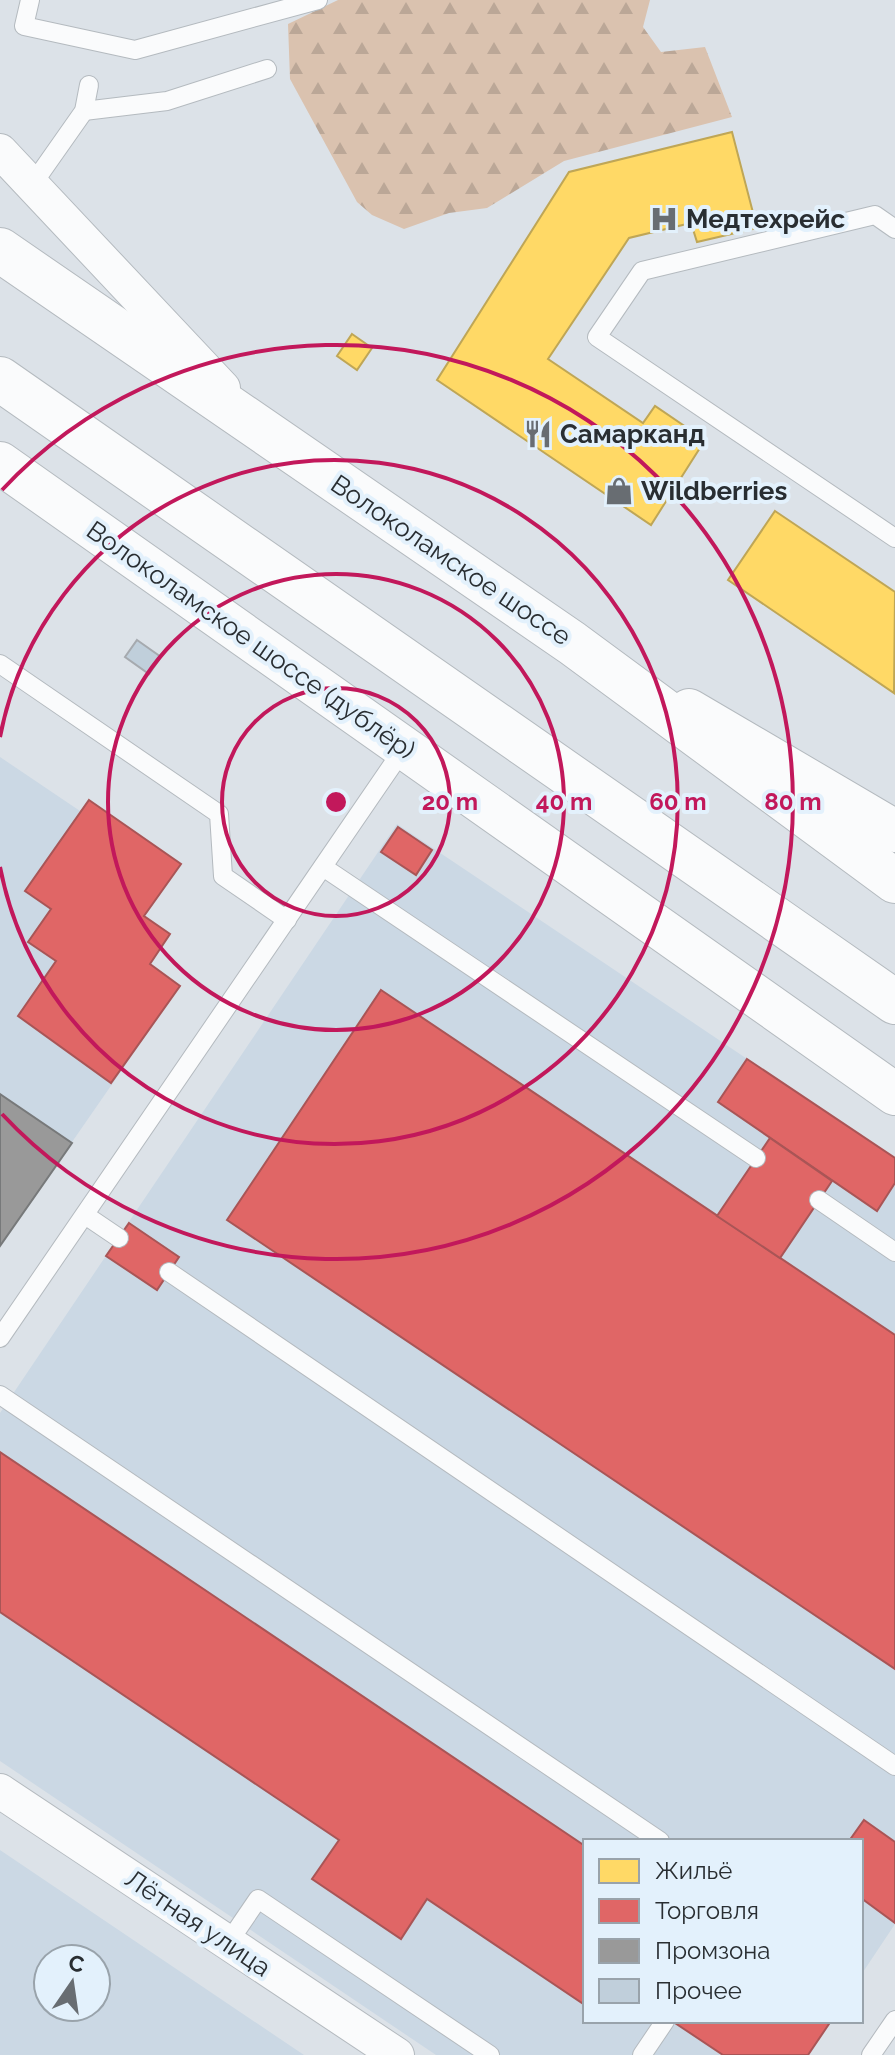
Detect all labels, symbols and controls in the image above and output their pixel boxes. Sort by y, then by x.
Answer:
hospital icon: Медтехрейс [649,204,679,234]
place label: Медтехрейс [686,204,846,234]
restaurant icon: Самарканд [523,419,553,449]
place label: Самарканд [560,419,705,449]
street label: Волоколамское шоссе [325,469,577,651]
shop icon: Wildberries [604,476,634,506]
place label: Wildberries [641,476,787,506]
street label: Волоколамское шоссе (дублёр) [81,515,421,765]
text: 20 m [422,787,478,816]
text: 40 m [536,787,592,816]
text: 60 m [649,787,707,816]
text: 80 m [764,787,822,816]
centre of rings [322,788,350,816]
legend [583,1839,863,2023]
text: Жильё [655,1856,732,1885]
street label: Лётная улица [120,1863,276,1983]
text: Торговля [655,1896,759,1925]
text: Промзона [655,1936,770,1965]
north arrow [32,1943,112,2023]
text: С [66,1949,87,1978]
text: Прочее [655,1976,742,2005]

